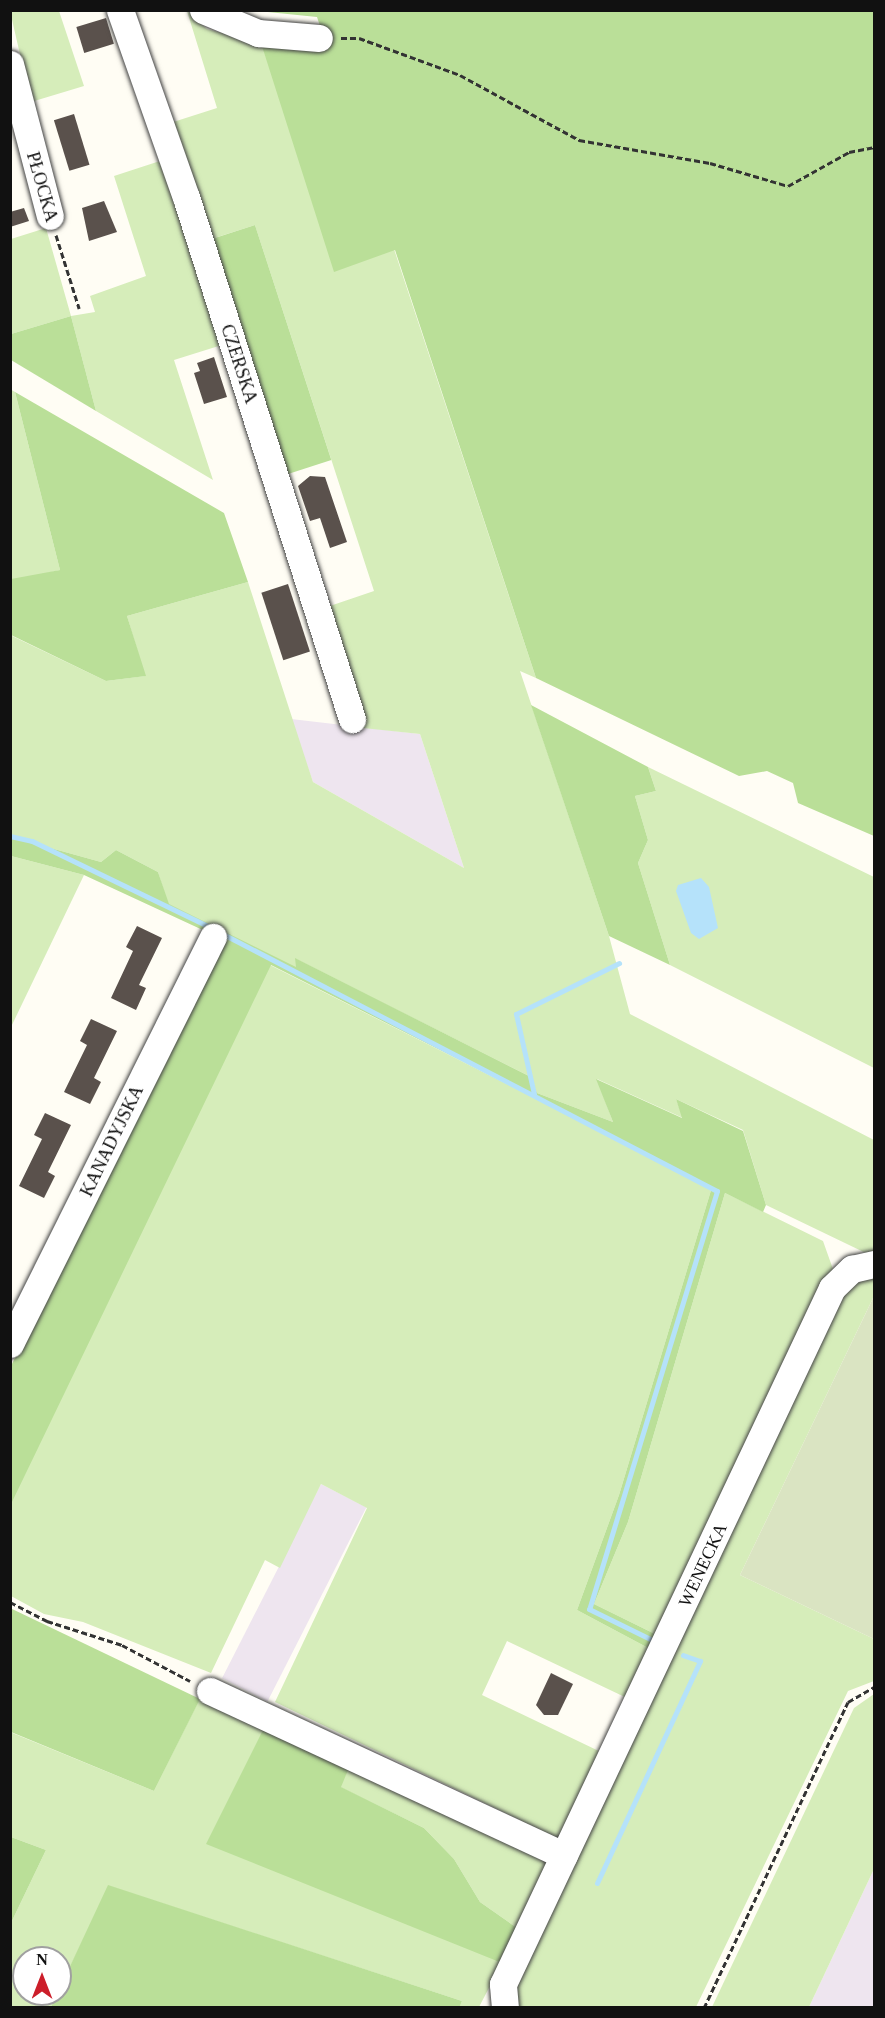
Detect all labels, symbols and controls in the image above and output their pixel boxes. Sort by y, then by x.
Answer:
street label: PŁOCKA [22,149,62,225]
street label: CZERSKA [216,322,262,406]
street label: KANADYJSKA [76,1082,148,1200]
street label: WENECKA [674,1520,732,1610]
north arrow [12,1946,72,2006]
text: N [36,1951,48,1968]

